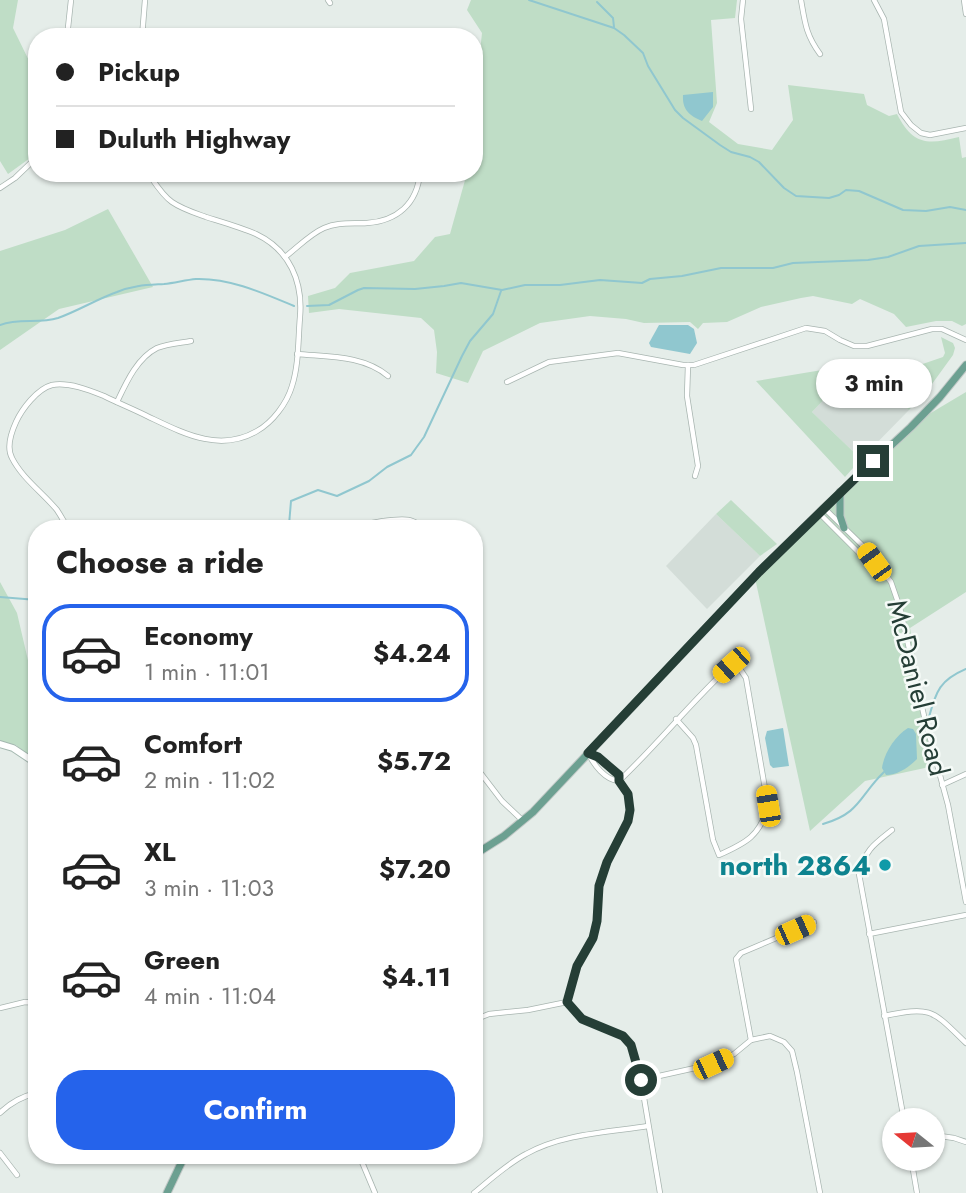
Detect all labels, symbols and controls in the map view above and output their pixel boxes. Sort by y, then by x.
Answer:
text: Pickup [98,53,180,91]
text: Duluth Highway [98,120,290,158]
callout: 3 min [815,360,931,408]
text: 3 min [844,366,904,400]
route end [857,445,889,477]
text: Choose a ride [56,539,264,585]
car [854,539,895,585]
street label: McDaniel Road [876,596,960,780]
text: Economy [144,617,253,655]
icon: car [60,622,123,685]
text: $4.24 [373,634,451,672]
car [709,643,754,687]
text: 1 min · 11:01 [144,655,270,689]
text: Comfort [144,725,242,763]
icon: car [60,730,123,793]
text: $5.72 [377,742,451,780]
text: 2 min · 11:02 [144,763,275,797]
car [755,784,782,828]
text: XL [144,833,176,871]
icon: car [60,838,123,901]
place label: north 2864 [719,845,871,886]
text: $7.20 [379,850,451,888]
marker: north 2864 [877,857,893,873]
text: 3 min · 11:03 [144,871,274,905]
car [772,912,819,948]
text: Green [144,941,220,979]
icon: car [60,946,123,1009]
text: $4.11 [382,958,451,996]
text: 4 min · 11:04 [144,979,276,1013]
car [690,1046,737,1082]
route start [625,1064,657,1096]
button: Confirm [56,1070,455,1150]
north arrow [882,1108,945,1171]
map controls [882,1108,945,1171]

